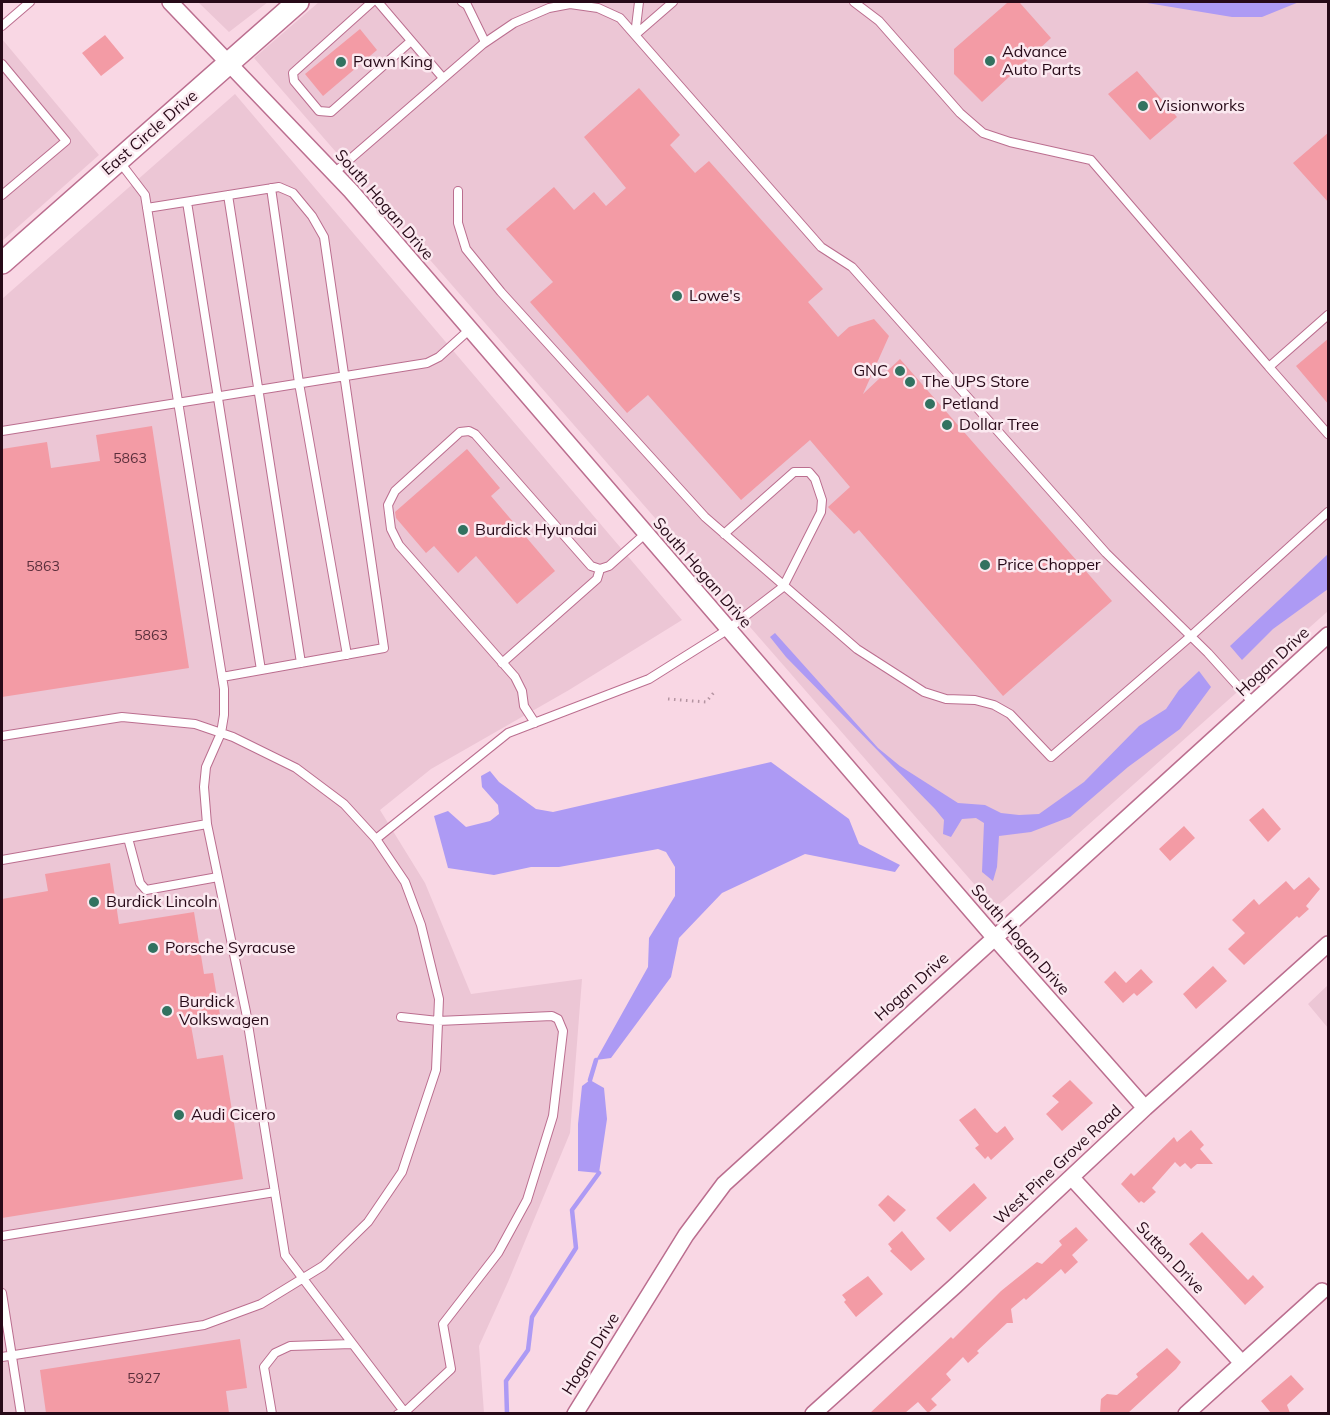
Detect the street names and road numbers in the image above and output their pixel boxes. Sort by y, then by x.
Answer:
street label: East Circle Drive [98,86,202,180]
street label: South Hogan Drive [331,146,437,264]
street label: South Hogan Drive [649,514,755,632]
street label: Hogan Drive [1233,623,1313,701]
street label: South Hogan Drive [967,881,1073,999]
street label: Hogan Drive [871,949,953,1025]
street label: West Pine Grove Road [991,1101,1125,1229]
street label: Sutton Drive [1132,1218,1208,1298]
street label: Hogan Drive [558,1310,624,1398]

